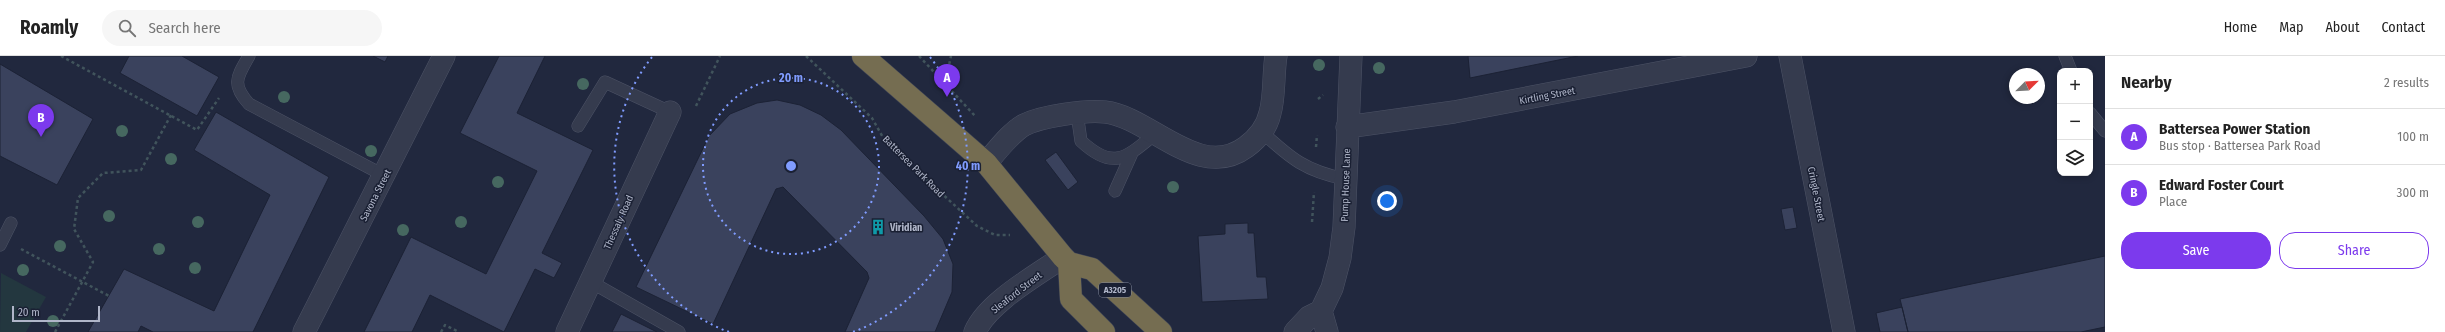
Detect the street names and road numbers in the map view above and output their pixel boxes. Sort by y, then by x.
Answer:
street label: Kirtling Street [1518,85,1577,107]
street label: Battersea Park Road [880,133,947,200]
street label: Pump House Lane [1339,148,1353,222]
street label: Cringle Street [1805,166,1827,223]
street label: Savona Street [358,167,394,223]
street label: Thessaly Road [602,193,636,251]
street label: Sleaford Street [989,269,1045,316]
road number: A3205 [1099,283,1131,297]

